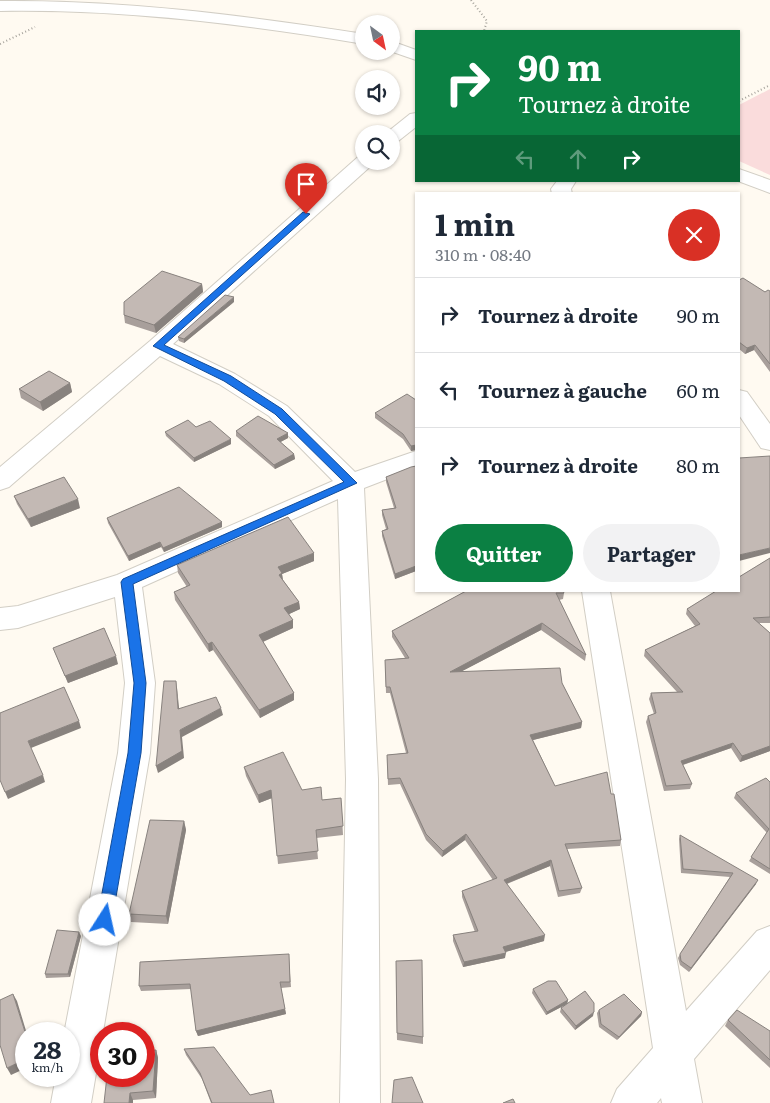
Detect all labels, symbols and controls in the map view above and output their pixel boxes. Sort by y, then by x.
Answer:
north arrow [355,15,400,60]
map controls [355,15,400,170]
text: 90 m [518,40,602,92]
icon: right [435,50,500,115]
button: sound [355,70,400,115]
text: Tournez à droite [518,87,690,120]
button: search [355,125,400,170]
icon: left [511,145,539,173]
icon: ahead [564,145,592,173]
icon: right [617,145,645,173]
pin [285,163,327,214]
icon: arrive [292,170,320,198]
text: 1 min [435,201,515,245]
button: close [668,209,720,261]
text: 310 m · 08:40 [435,242,531,266]
icon: right [435,301,463,329]
text: Tournez à droite [478,301,638,329]
text: 90 m [677,301,720,329]
icon: left [435,376,463,404]
text: Tournez à gauche [478,376,647,404]
text: 60 m [677,376,720,404]
icon: right [435,451,463,479]
text: Tournez à droite [478,451,638,479]
text: 80 m [676,451,720,479]
button: Quitter [435,524,573,582]
button: Partager [583,524,720,582]
position arrow [78,893,130,945]
speed limit sign: 30 [90,1022,155,1087]
text: 28 [33,1030,62,1067]
text: km/h [32,1058,63,1076]

